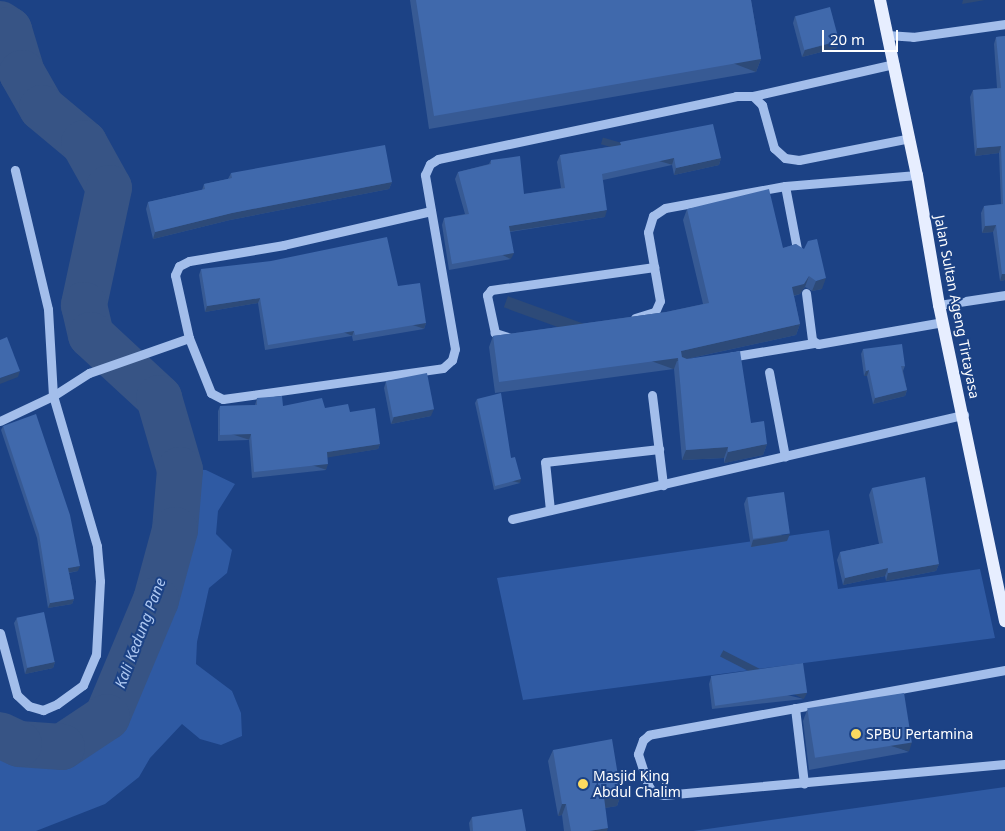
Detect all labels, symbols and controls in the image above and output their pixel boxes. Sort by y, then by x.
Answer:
scale bar [825,20,901,52]
text: 20 m [830,29,865,49]
street label: Jalan Sultan Ageng Tirtayasa [931,214,983,400]
water label: Kali Kedung Pane [111,575,169,691]
place label: SPBU Pertamina [866,726,973,742]
marker: SPBU Pertamina [850,728,862,740]
place label: Masjid King Abdul Chalim [593,768,681,800]
marker: Masjid King Abdul Chalim [577,778,589,790]

